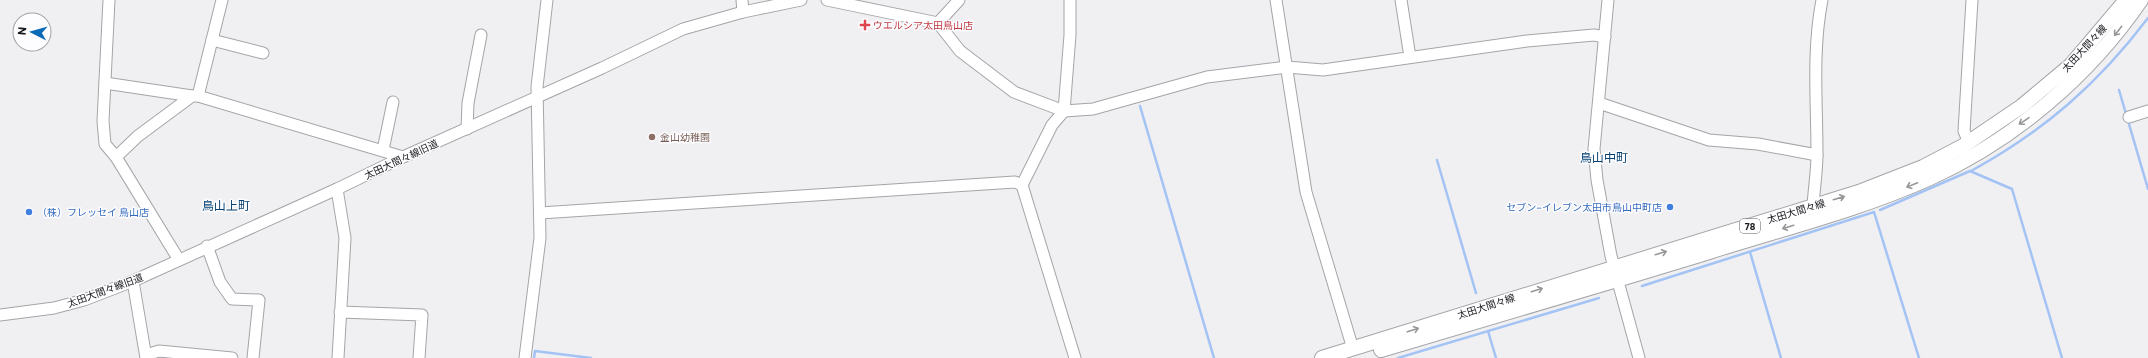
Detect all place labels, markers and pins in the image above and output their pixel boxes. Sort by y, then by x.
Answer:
place label: ウエルシア太田鳥山店 [873,19,973,31]
marker: ウエルシア太田鳥山店 [860,20,870,30]
place label: 金山幼稚園 [660,131,710,143]
marker: 金山幼稚園 [647,132,657,142]
place label: セブン−イレブン太田市鳥山中町店 [1506,201,1662,213]
marker: セブン−イレブン太田市鳥山中町店 [1665,202,1675,212]
place label: （株）フレッセイ 鳥山店 [37,206,149,218]
marker: （株）フレッセイ 鳥山店 [24,207,34,217]

